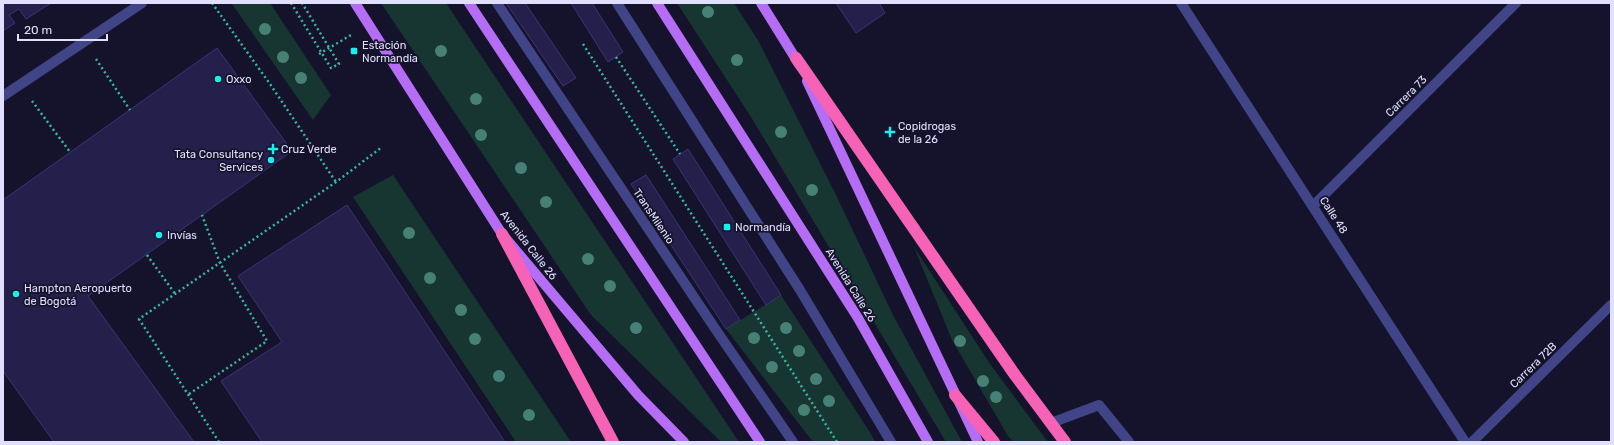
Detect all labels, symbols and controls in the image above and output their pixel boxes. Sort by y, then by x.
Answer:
scale bar [18,16,107,42]
text: 20 m [24,23,52,37]
place label: Estación Normandía [362,39,418,65]
marker: Estación Normandía [349,46,359,56]
place label: Oxxo [226,73,251,86]
street label: Carrera 73 [1383,73,1430,120]
marker: Oxxo [213,74,223,84]
place label: Copidrogas de la 26 [898,120,956,146]
marker: Copidrogas de la 26 [885,127,895,137]
place label: Cruz Verde [281,143,337,156]
marker: Cruz Verde [268,144,278,154]
place label: Tata Consultancy Services [174,148,263,174]
marker: Tata Consultancy Services [266,155,276,165]
street label: TransMilenio [630,186,677,246]
street label: Calle 48 [1317,194,1350,236]
street label: Avenida Calle 26 [497,208,560,283]
place label: Normandía [735,221,791,234]
marker: Normandía [722,222,732,232]
place label: Invías [167,229,197,242]
marker: Invías [154,230,164,240]
street label: Avenida Calle 26 [823,246,879,325]
place label: Hampton Aeropuerto de Bogotá [24,282,132,308]
marker: Hampton Aeropuerto de Bogotá [11,289,21,299]
street label: Carrera 72B [1507,340,1559,391]

